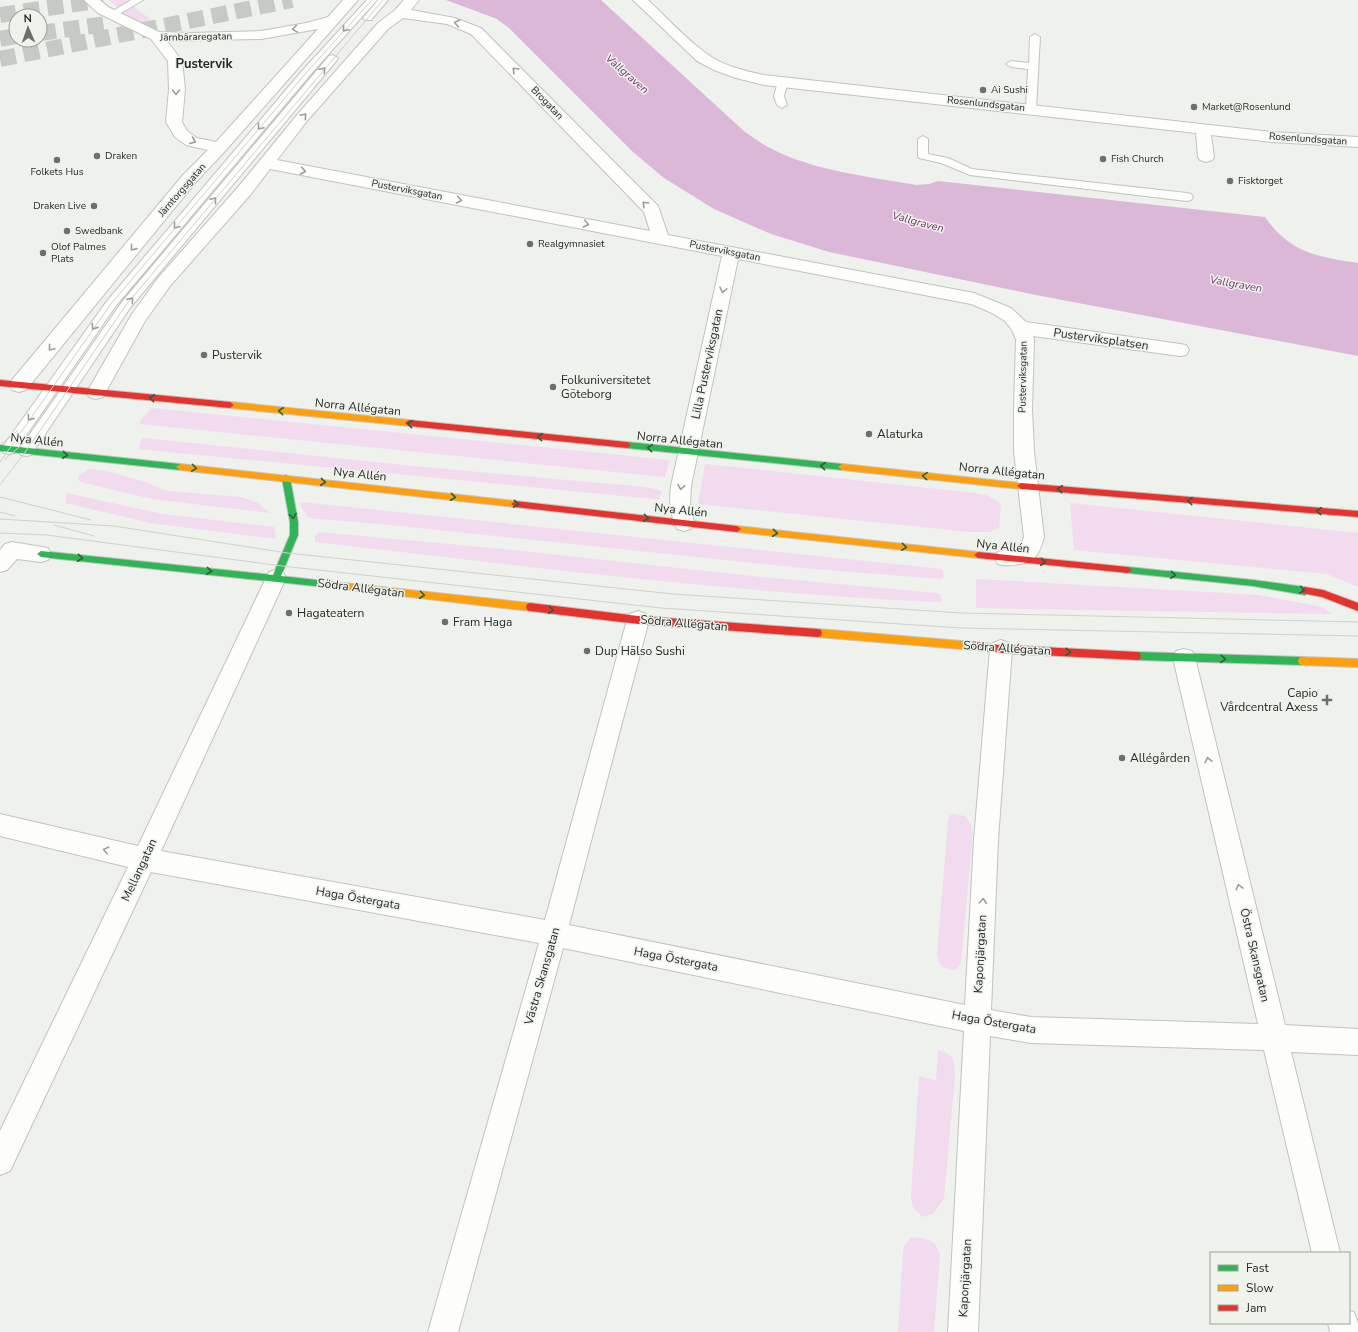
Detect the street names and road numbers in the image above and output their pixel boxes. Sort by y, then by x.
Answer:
street label: Järnbäraregatan [159,29,232,45]
street label: Brogatan [528,83,566,123]
street label: Rosenlundsgatan [946,93,1026,115]
street label: Rosenlundsgatan [1268,129,1348,149]
street label: Järntorgsgatan [154,160,209,220]
street label: Pusterviksgatan [370,176,444,204]
street label: Pusterviksgatan [688,237,762,265]
street label: Lilla Pusterviksgatan [687,307,727,421]
street label: Pusterviksplatsen [1052,324,1150,354]
street label: Pusterviksgatan [1015,341,1031,413]
street label: Norra Allégatan [314,395,402,419]
street label: Norra Allégatan [636,428,724,452]
street label: Nya Allén [10,429,64,451]
street label: Norra Allégatan [958,459,1046,483]
street label: Nya Allén [333,463,387,485]
street label: Nya Allén [654,499,708,521]
street label: Nya Allén [976,535,1030,557]
street label: Södra Allégatan [317,575,405,601]
street label: Södra Allégatan [640,611,728,635]
street label: Södra Allégatan [963,637,1051,659]
street label: Mellangatan [117,836,161,904]
street label: Haga Östergata [314,883,402,913]
street label: Östra Skansgatan [1236,907,1274,1003]
street label: Kaponjärgatan [970,914,990,994]
street label: Västra Skansgatan [520,925,564,1028]
street label: Haga Östergata [632,943,720,975]
street label: Haga Östergata [950,1007,1038,1037]
street label: Kaponjärgatan [955,1238,975,1318]

